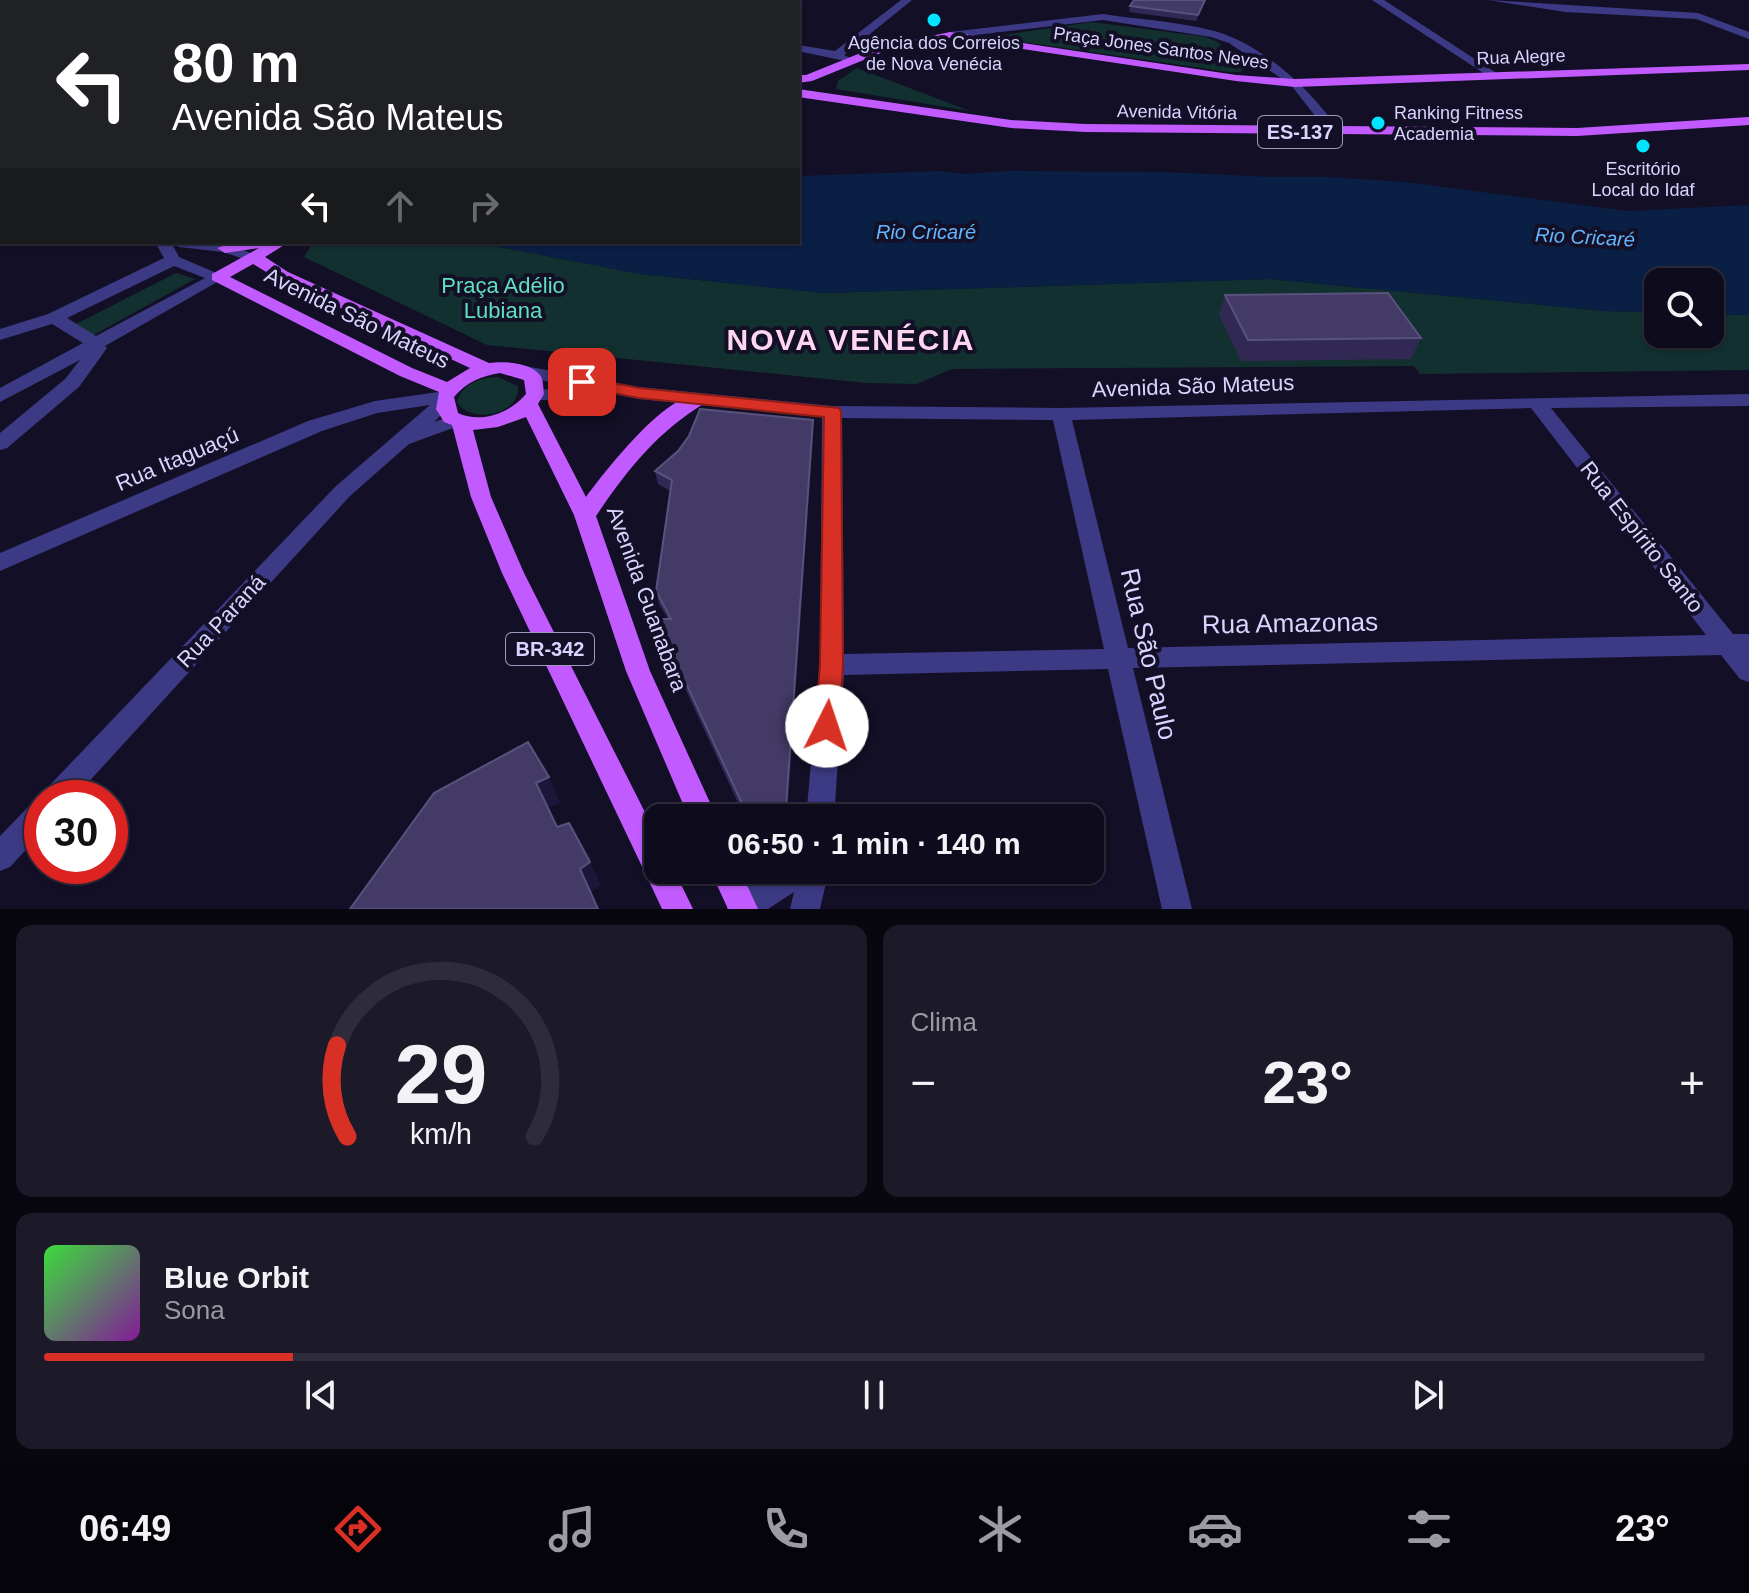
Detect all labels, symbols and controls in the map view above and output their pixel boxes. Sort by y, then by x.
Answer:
marker: Agência dos Correios de Nova Venécia [925,11,943,29]
street label: Praça Jones Santos Neves [1052,23,1270,73]
text: 80 m [172,31,300,94]
icon: left [40,32,144,136]
place label: Agência dos Correios de Nova Venécia [848,33,1020,74]
street label: Rua Alegre [1476,45,1566,69]
text: Avenida São Mateus [172,97,504,138]
street label: Avenida Vitória [1117,101,1238,123]
place label: Ranking Fitness Academia [1394,103,1523,144]
marker: Ranking Fitness Academia [1369,114,1387,132]
road number: ES-137 [1258,116,1342,148]
marker: Escritório Local do Idaf [1634,137,1652,155]
place label: Escritório Local do Idaf [1591,159,1696,200]
icon: left [294,184,338,228]
icon: ahead [378,184,422,228]
icon: right [462,184,506,228]
water label: Rio Cricaré [876,221,976,243]
water label: Rio Cricaré [1534,223,1636,251]
street label: Avenida São Mateus [260,262,454,374]
map controls [1644,268,1724,348]
button: search [1644,268,1724,348]
park label: Praça Adélio Lubiana [441,273,565,323]
district label: NOVA VENÉCIA [726,323,976,356]
pin [548,348,616,416]
icon: arrive [560,360,604,404]
street label: Avenida São Mateus [1091,370,1295,402]
street label: Rua Itaguaçú [112,422,242,496]
street label: Rua Espírito Santo [1575,457,1709,617]
street label: Avenida Guanabara [602,503,692,696]
street label: Rua São Paulo [1115,565,1183,743]
street label: Rua Paraná [172,569,271,672]
street label: Rua Amazonas [1202,606,1378,640]
road number: BR-342 [506,633,594,665]
position arrow [785,684,869,768]
speed limit sign: 30 [24,780,128,884]
text: 06:50 · 1 min · 140 m [727,827,1021,860]
text: Clima [911,1007,977,1037]
text: 29 [395,1028,488,1121]
text: 23° [1262,1049,1353,1116]
text: − [911,1058,936,1107]
text: + [1679,1058,1705,1107]
text: km/h [410,1118,472,1150]
text: Blue Orbit [164,1261,309,1294]
text: Sona [164,1295,225,1325]
icon: previous [299,1373,343,1417]
icon: pause [852,1373,896,1417]
icon: next [1406,1373,1450,1417]
icon: directions [330,1501,386,1557]
icon: music [544,1501,600,1557]
icon: phone [758,1501,814,1557]
icon: climate [972,1501,1028,1557]
icon: car [1187,1501,1243,1557]
icon: filters [1401,1501,1457,1557]
text: 06:49 [79,1508,171,1549]
text: 23° [1615,1508,1670,1549]

